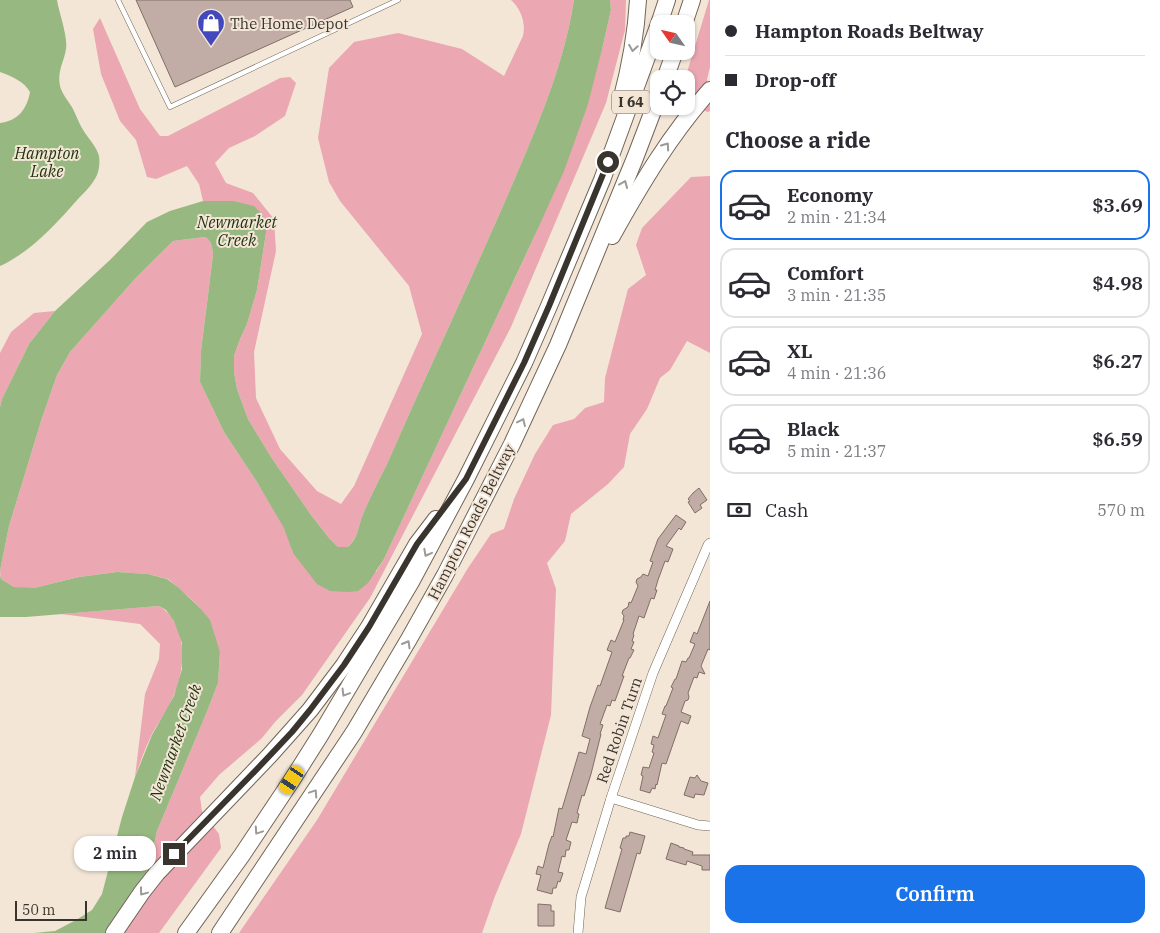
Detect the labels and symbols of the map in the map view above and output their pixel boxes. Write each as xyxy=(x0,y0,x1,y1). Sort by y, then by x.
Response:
shop icon: The Home Depot xyxy=(196,8,226,47)
place label: The Home Depot xyxy=(230,14,348,33)
north arrow xyxy=(650,15,695,60)
one-way arrow xyxy=(628,45,639,53)
road number: I 64 xyxy=(612,90,650,114)
water label: Hampton Lake xyxy=(14,143,79,181)
one-way arrow xyxy=(660,143,669,152)
route start xyxy=(597,151,619,173)
one-way arrow xyxy=(618,180,629,189)
water label: Newmarket Creek xyxy=(196,212,278,250)
one-way arrow xyxy=(516,418,526,427)
street label: Hampton Roads Beltway xyxy=(423,441,519,603)
one-way arrow xyxy=(423,548,433,557)
one-way arrow xyxy=(400,640,410,649)
street label: Red Robin Turn xyxy=(592,674,646,785)
water label: Newmarket Creek xyxy=(144,681,205,804)
one-way arrow xyxy=(342,688,352,697)
car xyxy=(277,763,306,797)
one-way arrow xyxy=(308,789,317,798)
one-way arrow xyxy=(255,825,264,834)
callout: 2 min xyxy=(74,836,156,872)
route end xyxy=(163,843,185,865)
one-way arrow xyxy=(140,886,148,895)
scale bar xyxy=(15,898,88,921)

